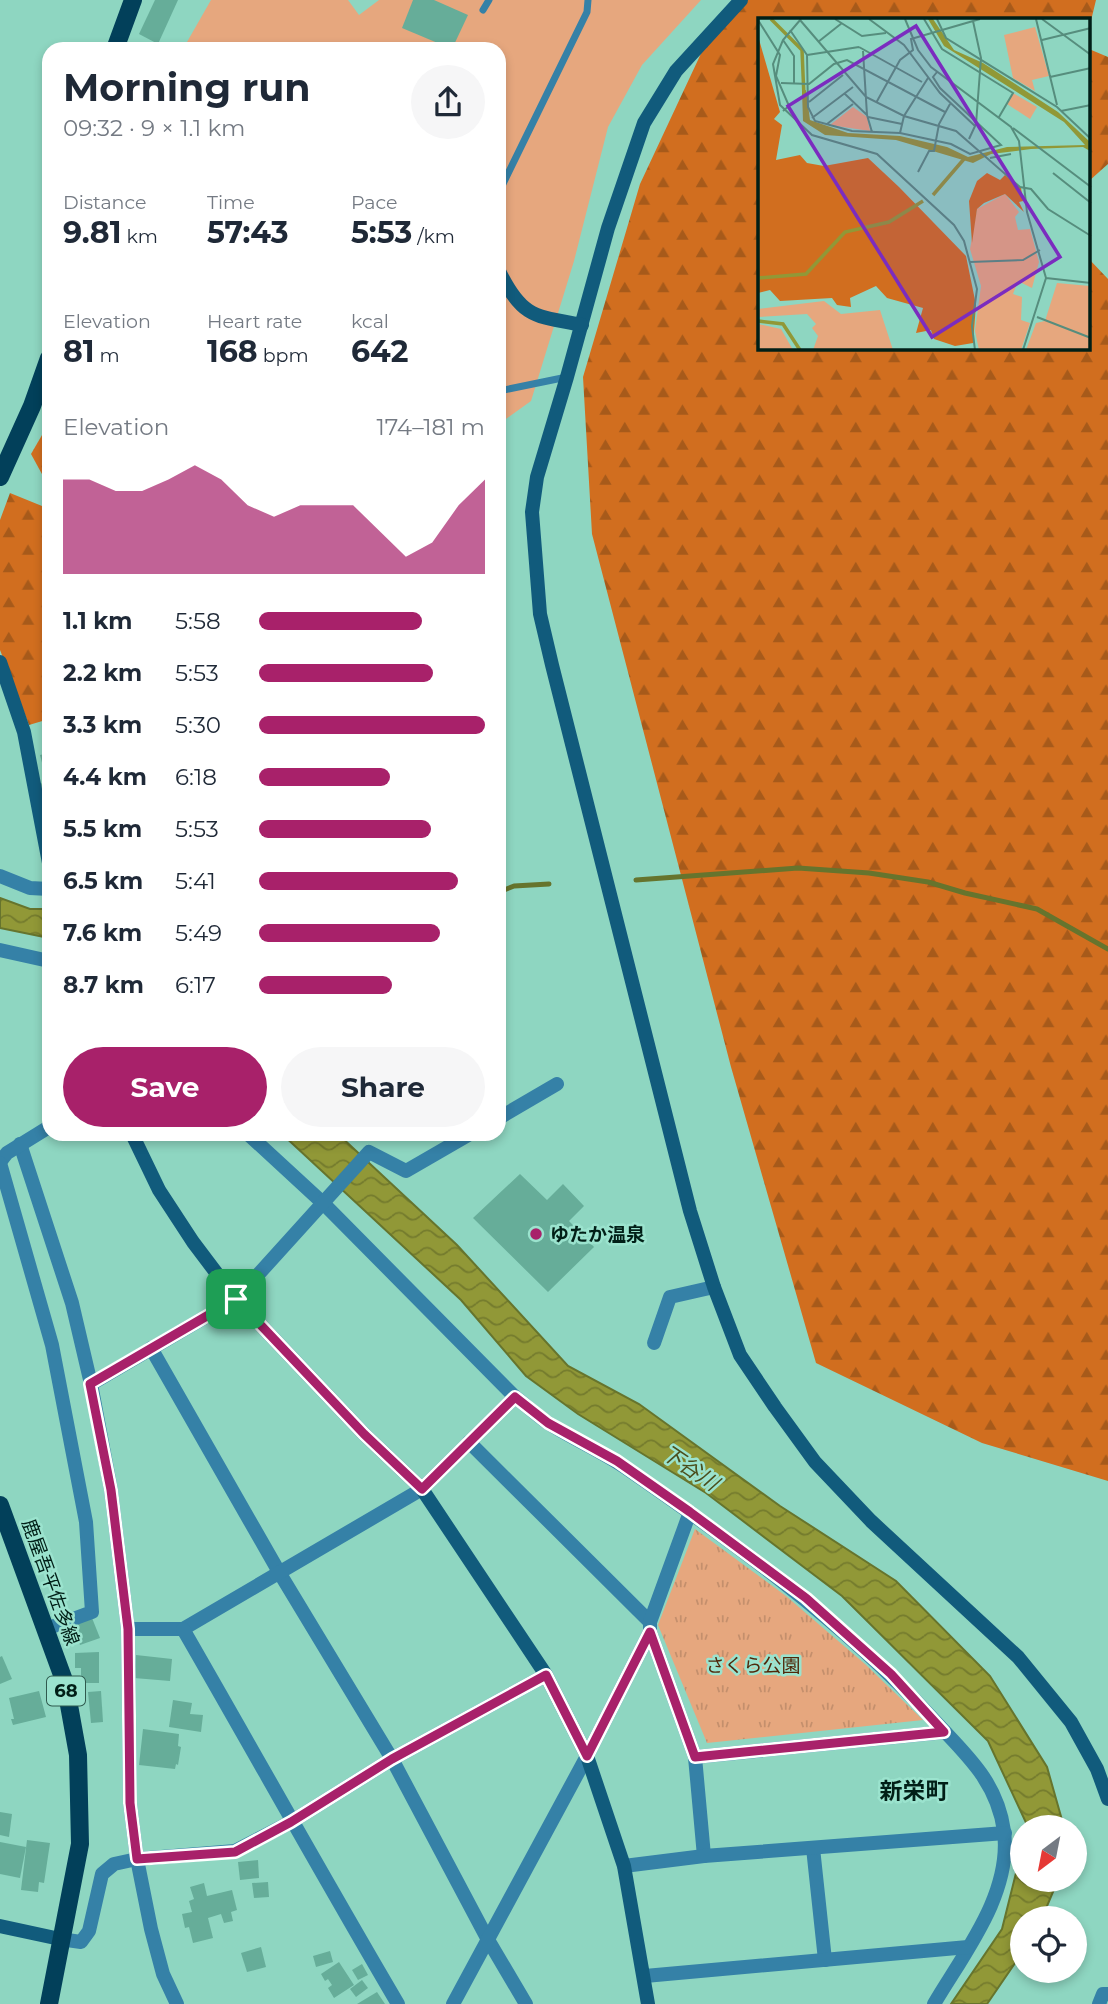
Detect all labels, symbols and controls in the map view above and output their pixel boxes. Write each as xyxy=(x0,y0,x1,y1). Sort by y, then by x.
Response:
inset map xyxy=(758,18,1090,350)
text: Morning run xyxy=(63,64,311,111)
button: share xyxy=(411,65,485,139)
text: 09:32 · 9 × 1.1 km xyxy=(63,114,245,142)
text: Distance xyxy=(63,191,146,214)
text: Time xyxy=(207,191,255,214)
text: Pace xyxy=(351,191,398,214)
text: 9.81 xyxy=(63,214,121,251)
text: 57:43 xyxy=(207,214,289,251)
text: 5:53 xyxy=(351,214,412,251)
text: km xyxy=(121,225,158,248)
text: /km xyxy=(412,225,455,248)
text: Elevation xyxy=(63,310,151,333)
text: Heart rate xyxy=(207,310,302,333)
text: kcal xyxy=(351,310,389,333)
text: 81 xyxy=(63,333,95,370)
text: 168 xyxy=(207,333,258,370)
text: 642 xyxy=(351,333,408,370)
text: m xyxy=(95,344,120,367)
text: bpm xyxy=(258,344,309,367)
text: Elevation xyxy=(63,413,169,441)
text: 174–181 m xyxy=(376,413,485,441)
text: 1.1 km xyxy=(63,607,132,635)
text: 5:58 xyxy=(175,607,221,635)
text: 2.2 km xyxy=(63,659,142,687)
text: 5:53 xyxy=(175,659,219,687)
text: 3.3 km xyxy=(63,711,142,739)
text: 5:30 xyxy=(175,711,221,739)
text: 4.4 km xyxy=(63,763,147,791)
text: 6:18 xyxy=(175,763,217,791)
text: 5.5 km xyxy=(63,815,142,843)
text: 5:53 xyxy=(175,815,219,843)
text: 6.5 km xyxy=(63,867,143,895)
text: 5:41 xyxy=(175,867,216,895)
text: 7.6 km xyxy=(63,919,142,947)
text: 5:49 xyxy=(175,919,222,947)
text: 8.7 km xyxy=(63,971,144,999)
text: 6:17 xyxy=(175,971,216,999)
button: Save xyxy=(63,1047,267,1127)
button: Share xyxy=(281,1047,485,1127)
place label: ゆたか温泉 xyxy=(550,1223,645,1246)
marker: ゆたか温泉 xyxy=(528,1226,544,1242)
pin xyxy=(206,1269,266,1329)
icon: arrive xyxy=(217,1280,255,1318)
water label: 下谷川 xyxy=(657,1440,725,1497)
street label: 鹿屋吾平佐多線 xyxy=(17,1516,84,1649)
park label: さくら公園 xyxy=(705,1654,801,1677)
road number: 68 xyxy=(47,1676,85,1706)
district label: 新栄町 xyxy=(880,1777,949,1805)
north arrow xyxy=(1010,1815,1087,1892)
map controls xyxy=(1010,1815,1087,1983)
button: locate xyxy=(1010,1906,1087,1983)

